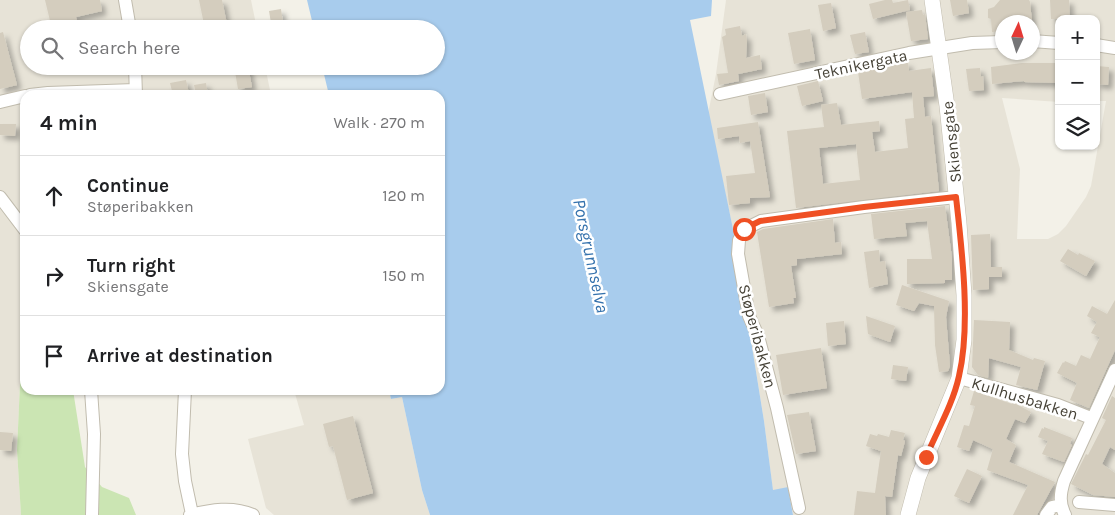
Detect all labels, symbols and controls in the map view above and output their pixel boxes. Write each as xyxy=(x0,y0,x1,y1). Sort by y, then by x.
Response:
north arrow xyxy=(995,15,1040,60)
map controls xyxy=(1055,15,1100,150)
button: + xyxy=(1055,15,1100,60)
search box xyxy=(20,20,445,75)
icon: search xyxy=(38,34,66,62)
text: Search here xyxy=(78,37,180,59)
street label: Teknikergata xyxy=(813,45,909,84)
button: − xyxy=(1055,60,1100,105)
street label: Skiensgate xyxy=(938,100,965,184)
button: layers xyxy=(1055,105,1100,150)
text: 4 min xyxy=(40,111,98,135)
text: Walk · 270 m xyxy=(333,113,425,132)
text: Continue xyxy=(87,175,169,197)
icon: ahead xyxy=(40,182,68,210)
text: 120 m xyxy=(382,186,425,205)
text: Støperibakken xyxy=(87,197,194,216)
water label: Porsgrunnselva xyxy=(568,197,614,315)
route start xyxy=(733,218,756,241)
text: Turn right xyxy=(87,255,176,277)
icon: right xyxy=(40,262,68,290)
text: 150 m xyxy=(382,266,425,285)
text: Skiensgate xyxy=(87,277,169,296)
street label: Støperibakken xyxy=(735,282,781,390)
icon: arrive xyxy=(40,342,68,370)
text: Arrive at destination xyxy=(87,345,273,367)
street label: Kullhusbakken xyxy=(969,373,1080,424)
route end xyxy=(915,446,938,469)

